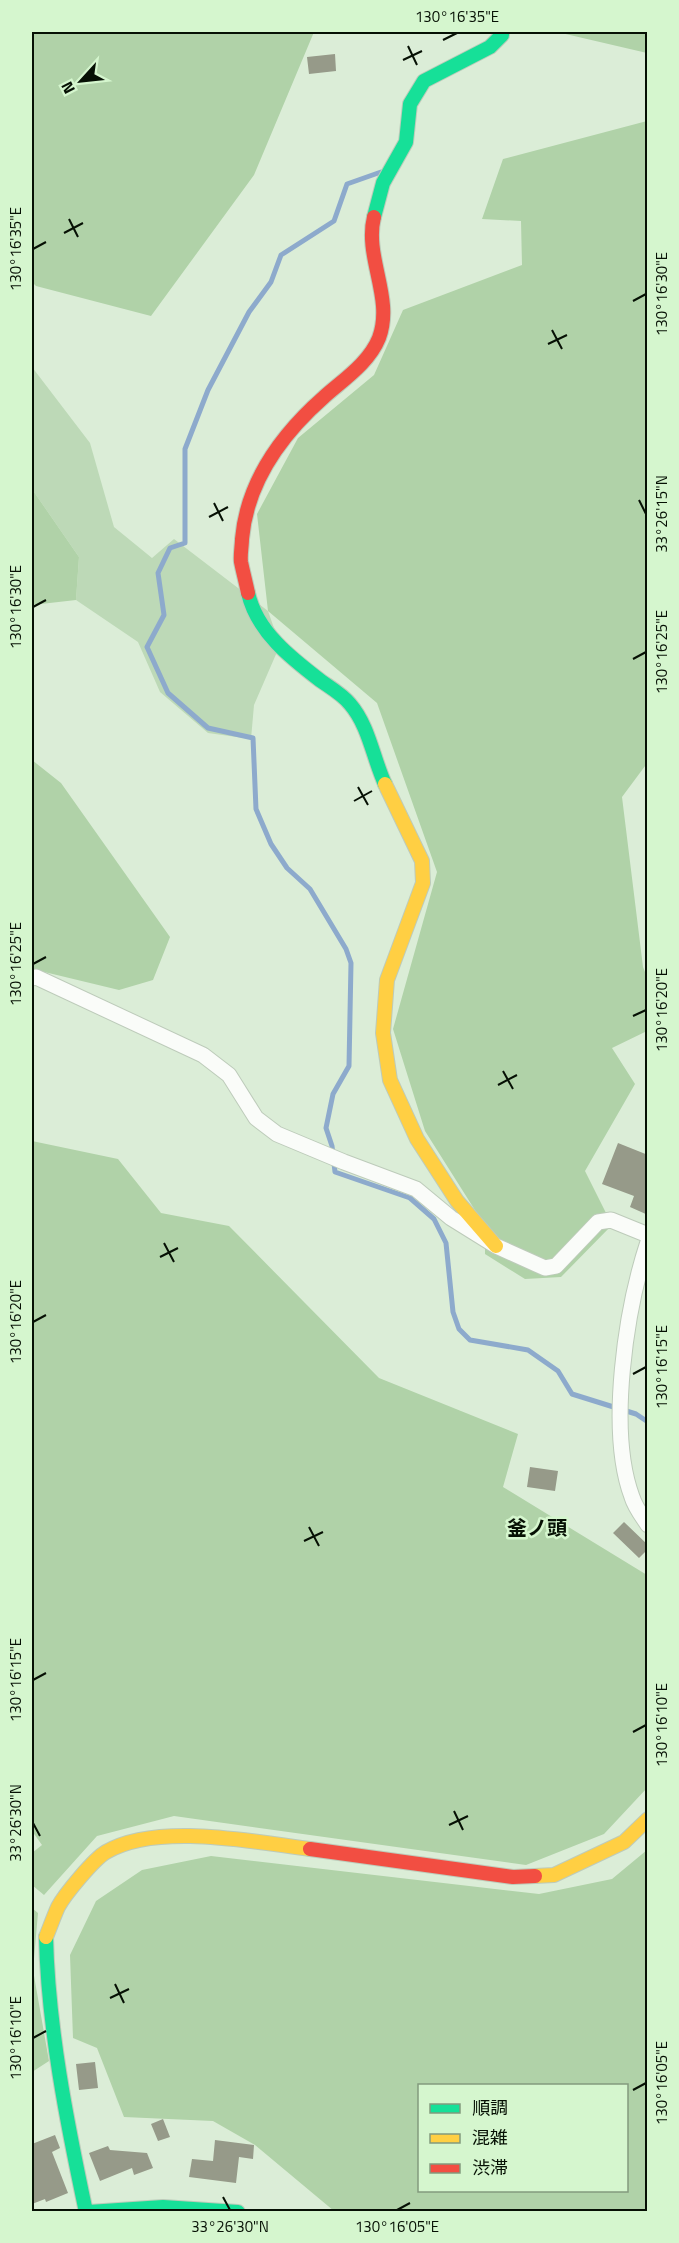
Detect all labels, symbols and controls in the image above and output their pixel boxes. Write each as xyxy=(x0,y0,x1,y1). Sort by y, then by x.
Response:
text: 130°16'35"E xyxy=(415,5,499,28)
north arrow xyxy=(51,51,111,111)
text: N xyxy=(54,77,81,98)
text: 130°16'35"E xyxy=(4,207,27,291)
text: 130°16'30"E xyxy=(650,252,673,336)
text: 33°26'15"N xyxy=(650,475,673,553)
text: 130°16'30"E xyxy=(4,565,27,649)
text: 130°16'25"E xyxy=(650,610,673,694)
text: 130°16'25"E xyxy=(4,922,27,1006)
text: 130°16'20"E xyxy=(650,968,673,1052)
text: 130°16'20"E xyxy=(4,1280,27,1364)
text: 130°16'15"E xyxy=(650,1325,673,1409)
district label: 釜ノ頭 xyxy=(507,1512,567,1543)
text: 130°16'15"E xyxy=(4,1638,27,1722)
text: 130°16'10"E xyxy=(650,1683,673,1767)
text: 33°26'30"N xyxy=(4,1784,27,1862)
text: 130°16'10"E xyxy=(4,1996,27,2080)
text: 130°16'05"E xyxy=(650,2041,673,2125)
legend xyxy=(418,2084,628,2192)
text: 順調 xyxy=(472,2094,508,2121)
text: 混雑 xyxy=(472,2124,508,2151)
text: 渋滞 xyxy=(472,2154,508,2181)
text: 33°26'30"N xyxy=(191,2215,269,2238)
text: 130°16'05"E xyxy=(355,2215,439,2238)

